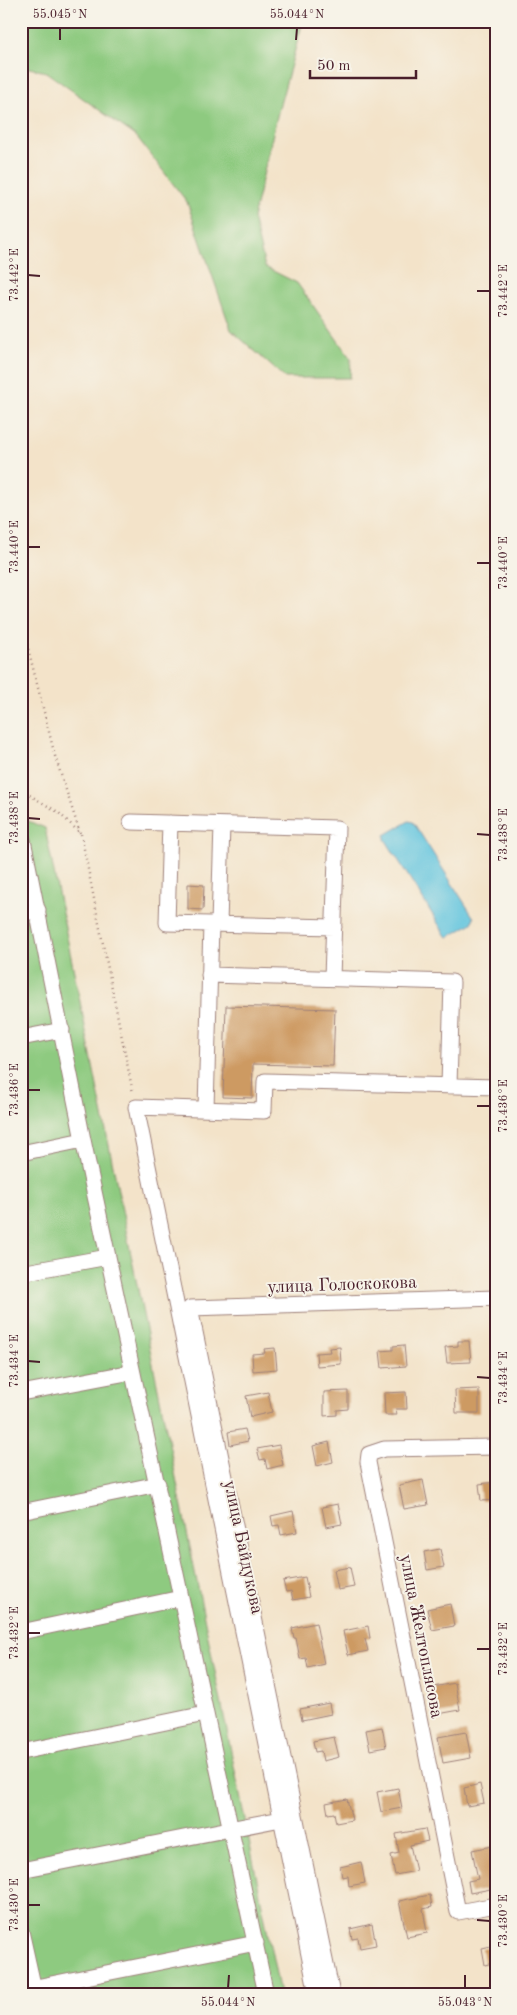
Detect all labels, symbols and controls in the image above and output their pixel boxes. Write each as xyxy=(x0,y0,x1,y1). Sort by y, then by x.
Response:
text: 55.045°N xyxy=(33,8,87,21)
text: 55.044°N xyxy=(270,8,324,21)
scale bar xyxy=(310,48,416,80)
text: 50 m xyxy=(317,59,351,74)
text: 73.442°E xyxy=(9,248,21,302)
text: 73.442°E xyxy=(498,264,510,318)
text: 73.440°E xyxy=(9,520,21,574)
text: 73.440°E xyxy=(498,536,510,590)
text: 73.438°E xyxy=(9,791,21,845)
text: 73.438°E xyxy=(498,808,510,862)
text: 73.436°E xyxy=(9,1063,21,1117)
text: 73.436°E xyxy=(498,1079,510,1133)
street label: улица Голоскокова xyxy=(267,1273,417,1297)
text: 73.434°E xyxy=(9,1334,21,1388)
text: 73.434°E xyxy=(498,1351,510,1405)
street label: улица Байдукова xyxy=(220,1479,266,1616)
street label: улица Желтоплясова xyxy=(396,1553,446,1720)
text: 73.432°E xyxy=(9,1606,21,1660)
text: 73.432°E xyxy=(498,1622,510,1676)
text: 73.430°E xyxy=(9,1878,21,1932)
text: 73.430°E xyxy=(498,1894,510,1948)
text: 55.044°N xyxy=(201,1996,255,2009)
text: 55.043°N xyxy=(438,1996,492,2009)

